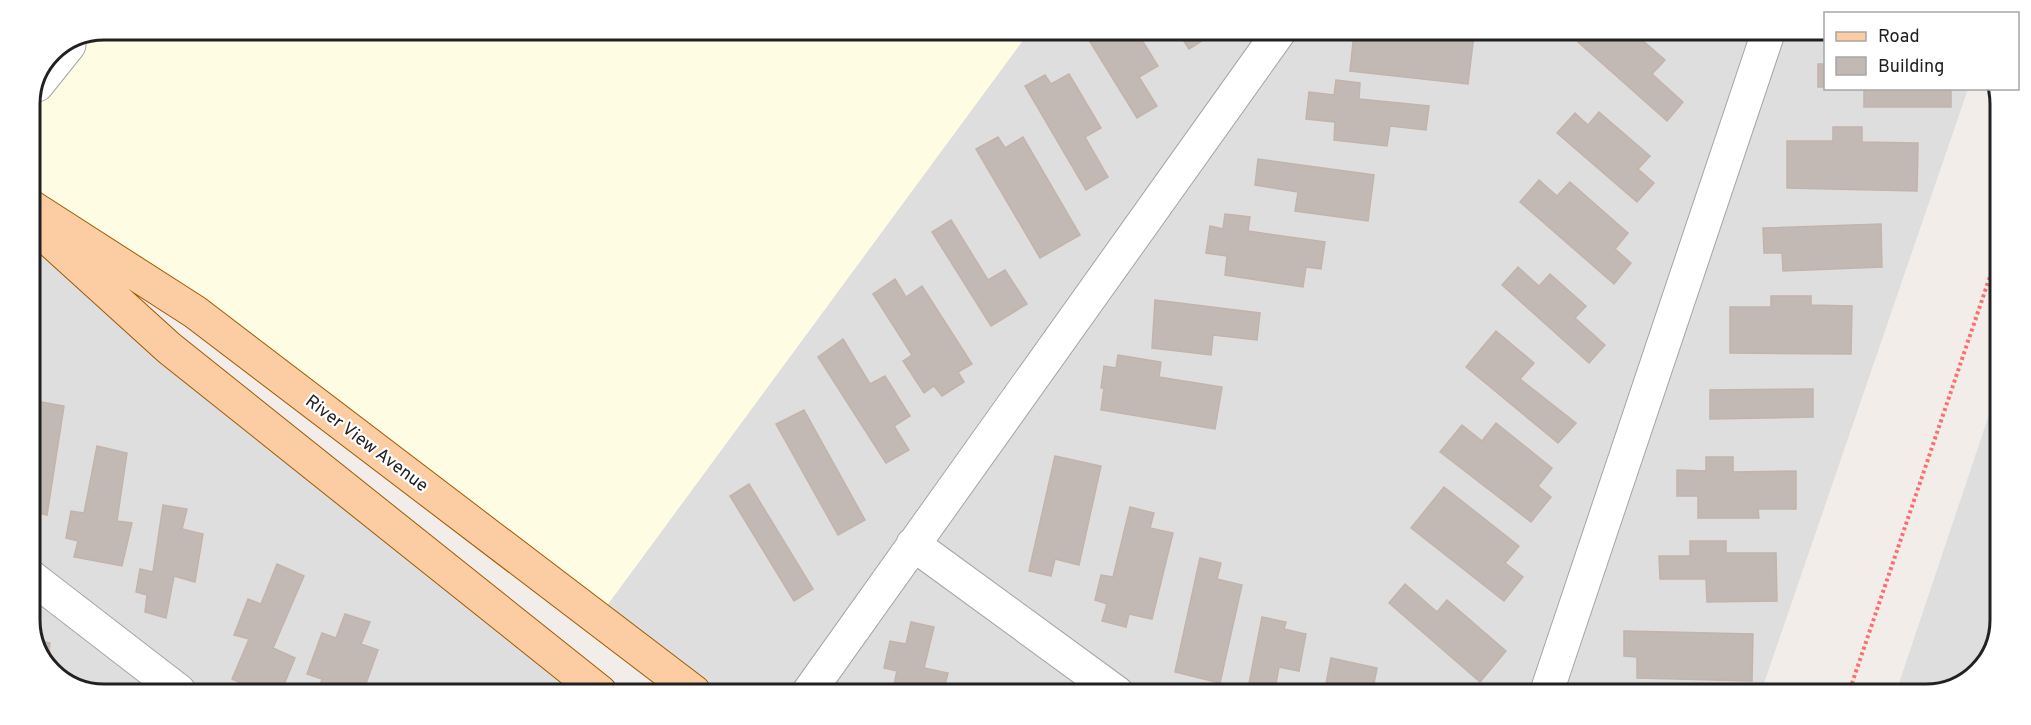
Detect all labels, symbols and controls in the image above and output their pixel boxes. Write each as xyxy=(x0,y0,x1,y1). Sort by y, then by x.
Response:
legend xyxy=(1824,12,2019,90)
text: Road xyxy=(1878,26,1920,49)
text: Building xyxy=(1878,56,1944,79)
street label: River View Avenue xyxy=(300,390,432,498)

